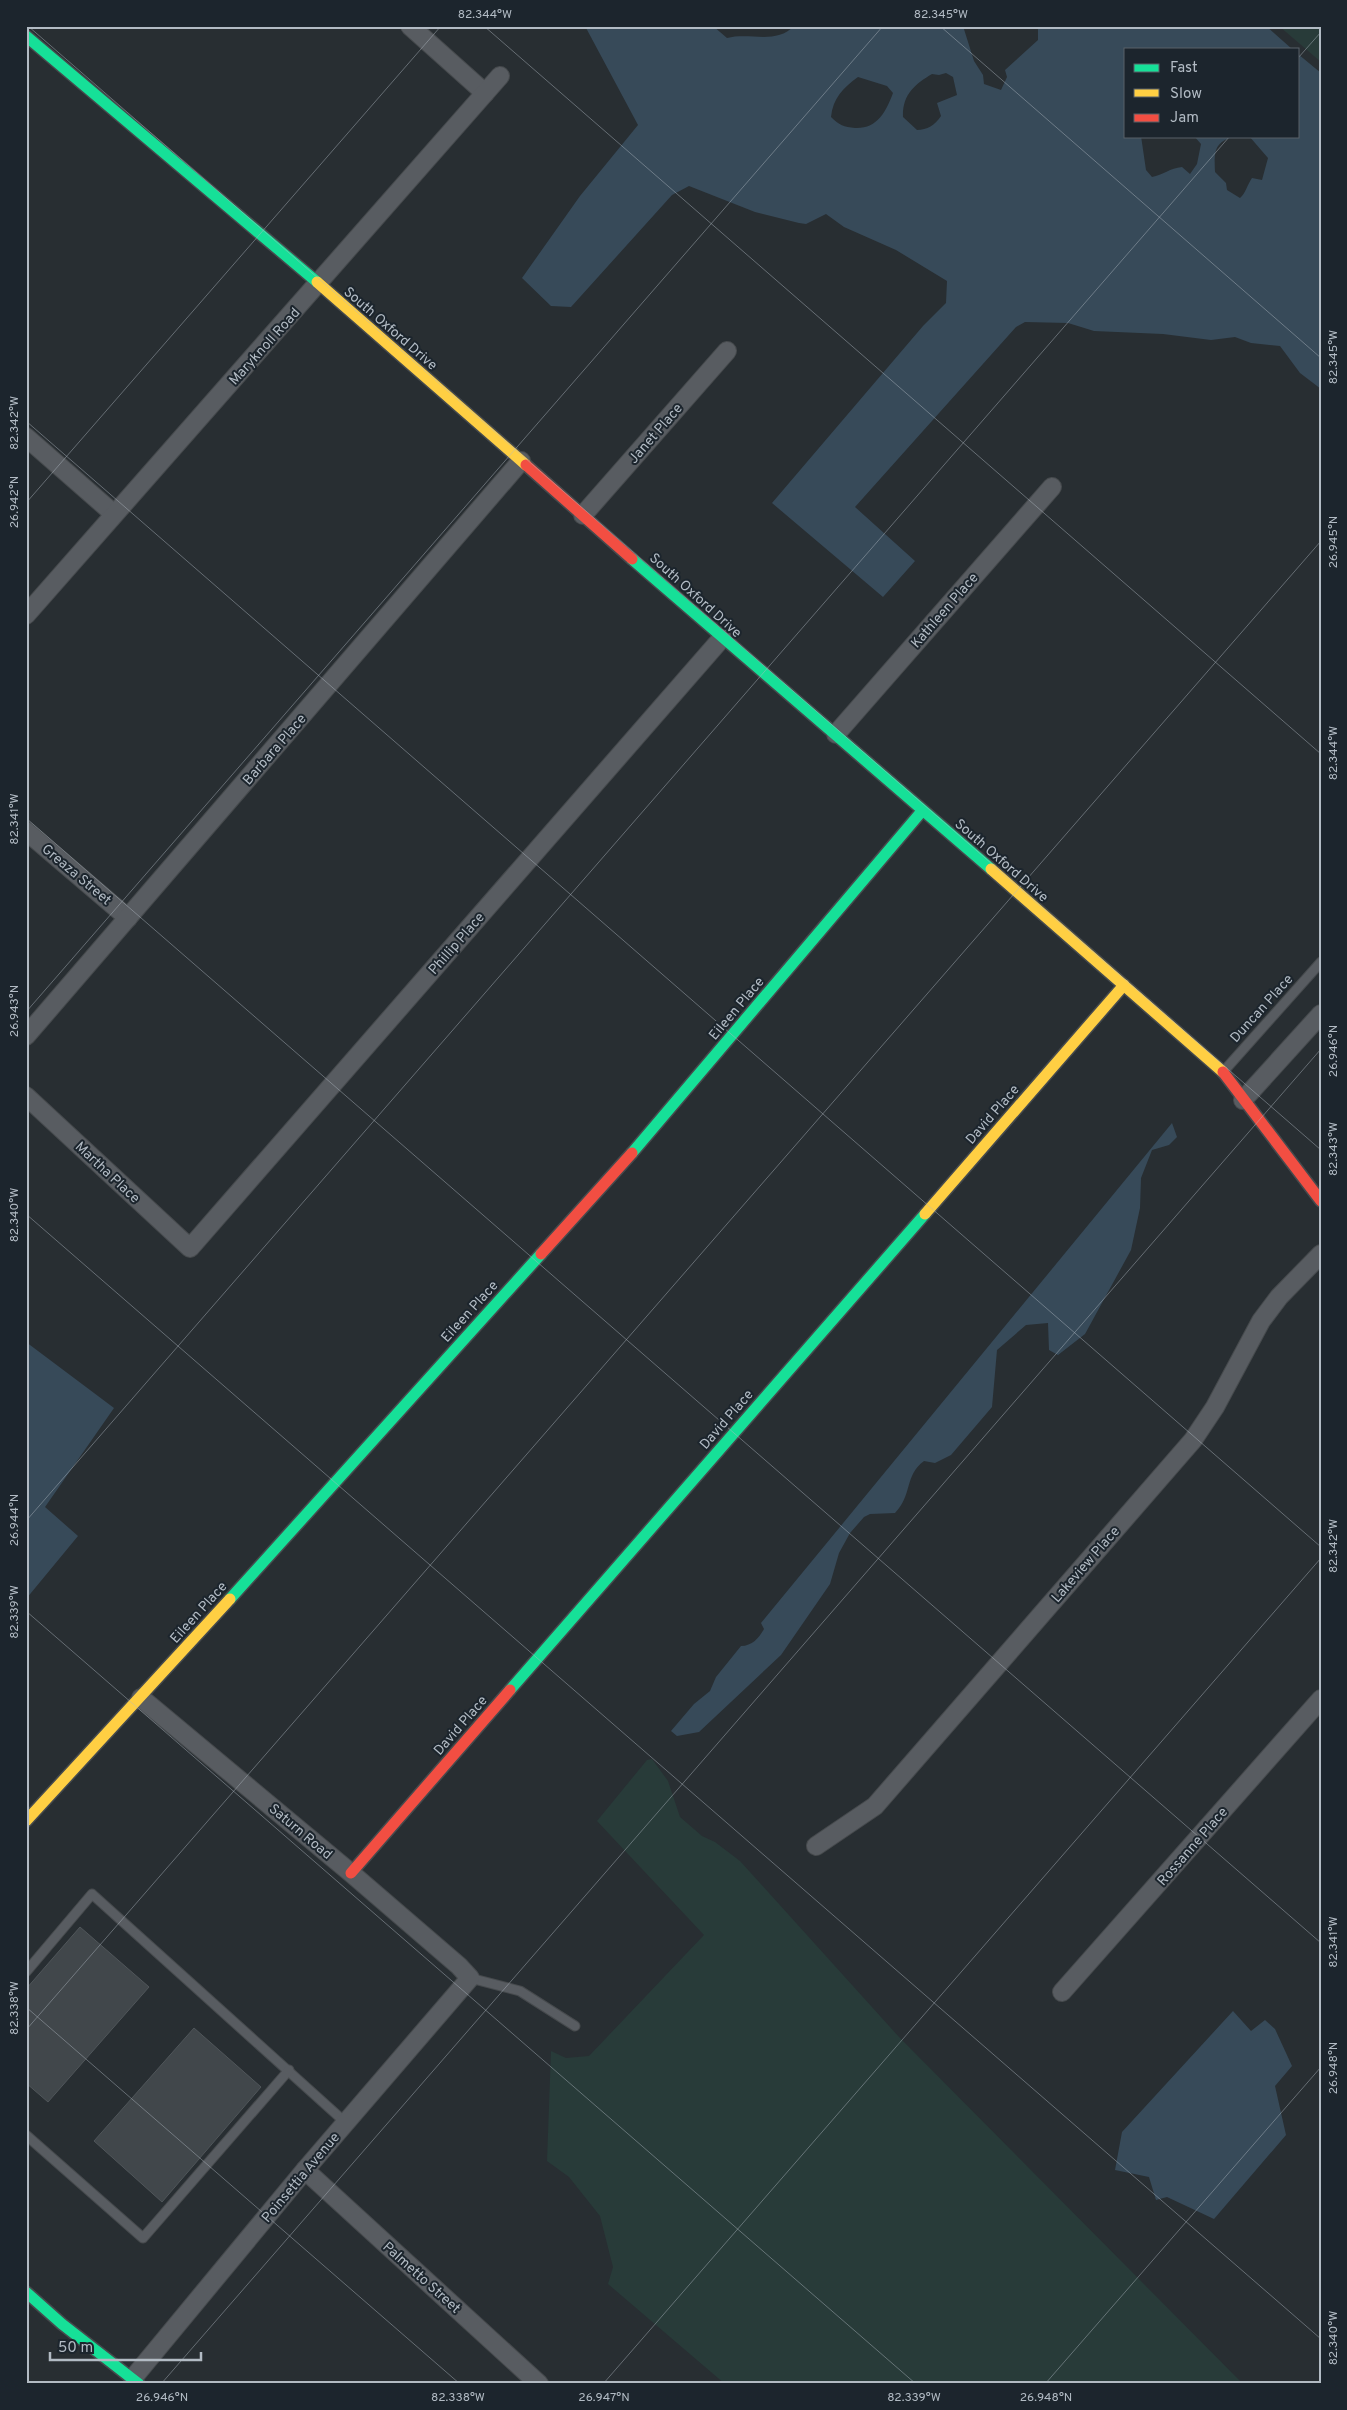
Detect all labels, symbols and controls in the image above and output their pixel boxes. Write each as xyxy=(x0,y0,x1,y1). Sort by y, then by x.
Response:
text: 82.344°W xyxy=(458,7,512,23)
text: 82.345°W xyxy=(914,7,968,23)
legend xyxy=(1124,48,1300,138)
text: Fast xyxy=(1170,59,1198,78)
text: Slow xyxy=(1170,85,1202,104)
text: Jam xyxy=(1170,109,1199,128)
street label: South Oxford Drive xyxy=(340,284,440,374)
street label: Maryknoll Road xyxy=(226,305,304,389)
text: 82.345°W xyxy=(1326,330,1342,384)
text: 82.342°W xyxy=(7,396,23,450)
street label: Janet Place xyxy=(625,400,687,467)
text: 26.942°N xyxy=(7,476,23,528)
text: 26.945°N xyxy=(1326,516,1342,568)
street label: South Oxford Drive xyxy=(645,550,745,642)
street label: Kathleen Place xyxy=(908,570,982,652)
street label: Barbara Place xyxy=(240,711,311,789)
text: 82.344°W xyxy=(1326,726,1342,780)
text: 82.341°W xyxy=(7,793,23,845)
street label: South Oxford Drive xyxy=(951,816,1051,906)
street label: Greaza Street xyxy=(38,841,114,909)
street label: Phillip Place xyxy=(425,909,489,979)
street label: Duncan Place xyxy=(1227,971,1297,1047)
street label: Eileen Place xyxy=(706,974,768,1044)
text: 26.943°N xyxy=(7,985,23,1037)
text: 26.946°N xyxy=(1326,1025,1342,1077)
street label: David Place xyxy=(963,1082,1024,1148)
text: 82.343°W xyxy=(1326,1122,1342,1176)
street label: Martha Place xyxy=(71,1139,143,1207)
text: 82.340°W xyxy=(7,1188,23,1242)
street label: Eileen Place xyxy=(438,1278,502,1346)
street label: David Place xyxy=(697,1387,758,1453)
text: 26.944°N xyxy=(7,1494,23,1546)
text: 82.342°W xyxy=(1326,1519,1342,1573)
street label: Lakeview Place xyxy=(1048,1523,1124,1607)
street label: Eileen Place xyxy=(167,1579,231,1647)
text: 82.339°W xyxy=(7,1585,23,1639)
street label: David Place xyxy=(431,1693,492,1759)
street label: Saturn Road xyxy=(265,1801,335,1864)
street label: Rossanne Place xyxy=(1154,1804,1232,1890)
text: 82.341°W xyxy=(1326,1916,1342,1968)
text: 82.338°W xyxy=(7,1981,23,2035)
text: 26.948°N xyxy=(1326,2042,1342,2094)
street label: Poinsettia Avenue xyxy=(258,2129,344,2227)
street label: Palmetto Street xyxy=(379,2239,463,2318)
text: 82.340°W xyxy=(1326,2311,1342,2365)
scale bar xyxy=(50,2330,201,2362)
text: 50 m xyxy=(58,2339,93,2358)
text: 26.946°N xyxy=(136,2390,188,2406)
text: 82.338°W xyxy=(431,2390,485,2406)
text: 26.947°N xyxy=(578,2390,630,2406)
text: 82.339°W xyxy=(887,2390,941,2406)
text: 26.948°N xyxy=(1020,2390,1072,2406)

